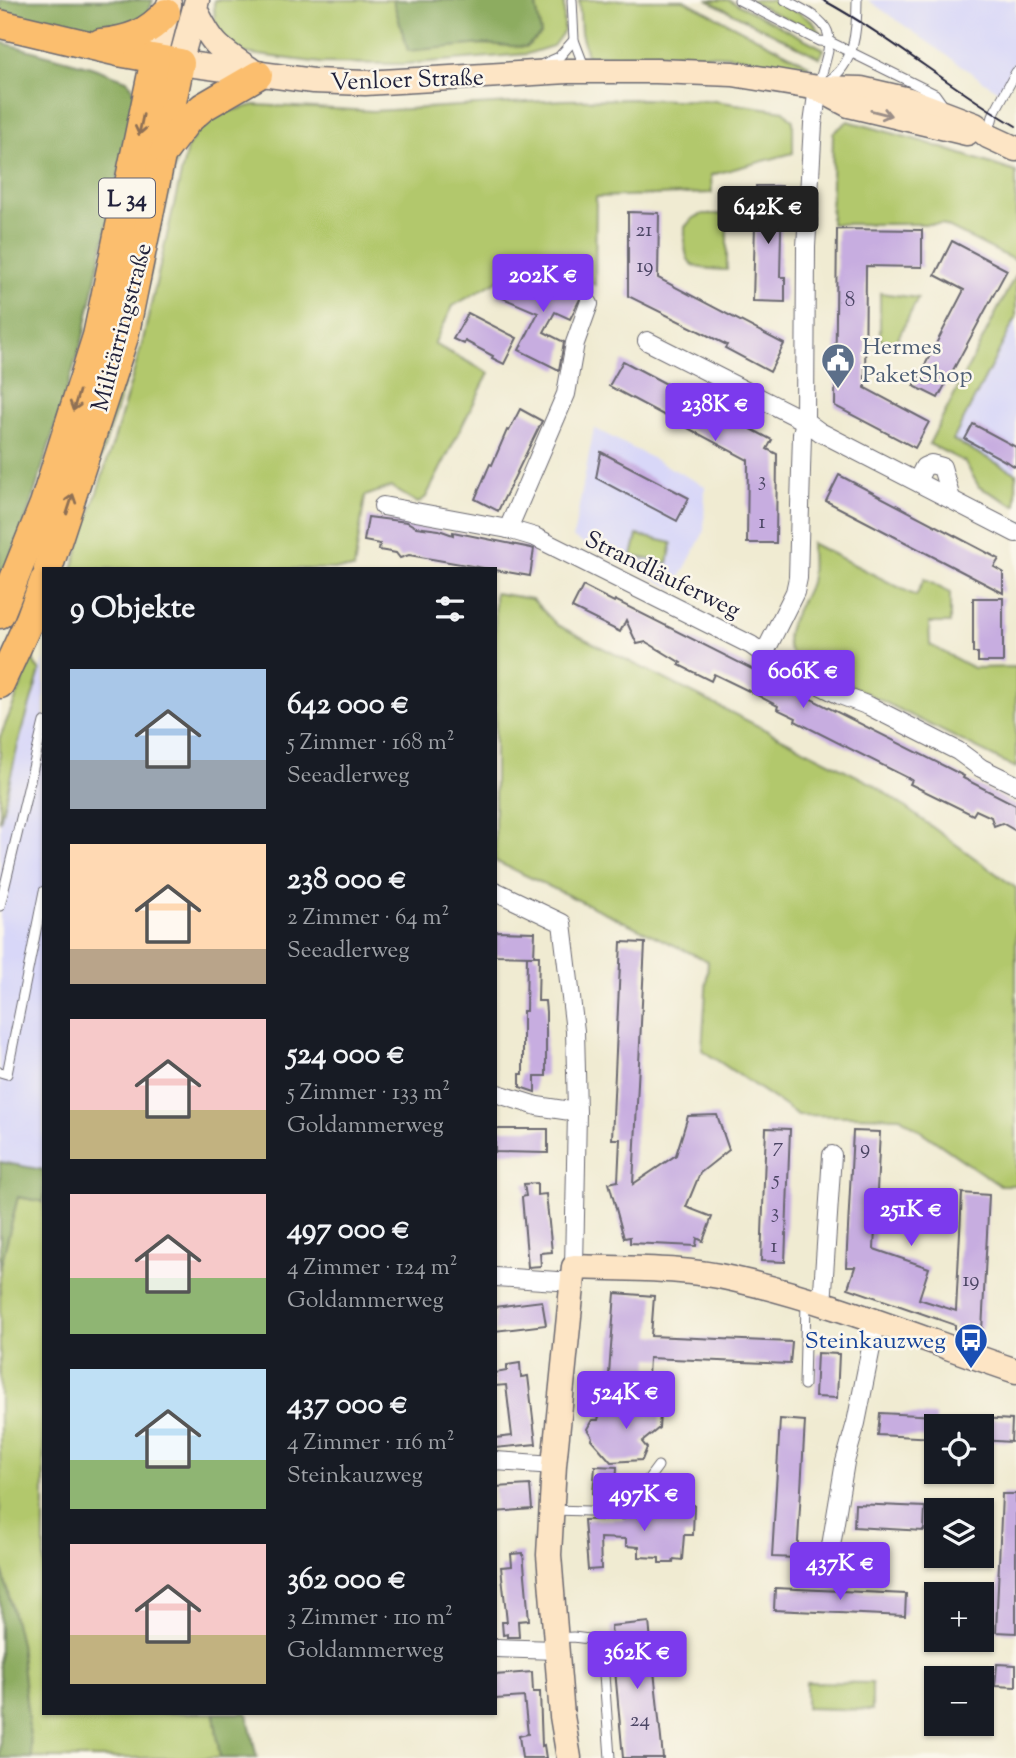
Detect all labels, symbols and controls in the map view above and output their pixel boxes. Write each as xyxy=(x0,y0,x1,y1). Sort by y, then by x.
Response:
street label: Venloer Straße xyxy=(330,61,484,101)
one-way arrow xyxy=(869,107,892,120)
one-way arrow xyxy=(133,113,147,136)
road number: L 34 xyxy=(99,178,155,218)
pin: 642K € xyxy=(711,187,825,246)
text: 642K € xyxy=(733,192,803,225)
house number: 21 xyxy=(636,216,652,246)
street label: Militärringstraße xyxy=(84,239,162,416)
house number: 19 xyxy=(636,252,654,282)
pin: 202K € xyxy=(486,254,600,314)
text: 202K € xyxy=(508,260,578,293)
house number: 8 xyxy=(845,286,855,316)
place label: Hermes PaketShop xyxy=(862,331,973,393)
public building icon: Hermes PaketShop xyxy=(819,341,857,390)
pin: 238K € xyxy=(658,384,772,443)
text: 238K € xyxy=(681,389,749,422)
one-way arrow xyxy=(69,390,82,412)
house number: 3 xyxy=(758,466,766,496)
one-way arrow xyxy=(65,494,77,516)
house number: 1 xyxy=(758,508,766,538)
street label: Strandläuferweg xyxy=(579,523,746,628)
text: 9 Objekte xyxy=(70,588,195,631)
icon: filters xyxy=(431,590,469,628)
pin: 606K € xyxy=(746,650,860,710)
text: 606K € xyxy=(768,656,838,689)
text: 642 000 € xyxy=(287,684,409,727)
icon: home xyxy=(126,697,210,781)
text: 5 Zimmer · 168 m² xyxy=(287,727,454,760)
text: Seeadlerweg xyxy=(287,760,409,793)
text: 238 000 € xyxy=(287,859,407,902)
icon: home xyxy=(126,872,210,956)
text: 2 Zimmer · 64 m² xyxy=(287,902,449,935)
text: Seeadlerweg xyxy=(287,935,409,968)
text: 524 000 € xyxy=(287,1034,405,1077)
icon: home xyxy=(126,1047,210,1131)
text: 5 Zimmer · 133 m² xyxy=(287,1077,450,1110)
text: Goldammerweg xyxy=(287,1110,444,1143)
house number: 7 xyxy=(773,1132,784,1162)
house number: 9 xyxy=(860,1134,870,1164)
house number: 5 xyxy=(771,1165,780,1195)
pin: 251K € xyxy=(854,1188,968,1248)
text: 251K € xyxy=(880,1194,942,1227)
house number: 3 xyxy=(771,1198,779,1228)
text: 497 000 € xyxy=(287,1209,410,1252)
icon: home xyxy=(126,1222,210,1306)
house number: 1 xyxy=(770,1232,778,1262)
text: 4 Zimmer · 124 m² xyxy=(287,1252,458,1285)
house number: 19 xyxy=(962,1266,980,1296)
text: Goldammerweg xyxy=(287,1285,444,1318)
bus stop icon: Steinkauzweg xyxy=(952,1321,990,1370)
place label: Steinkauzweg xyxy=(804,1325,946,1359)
pin: 524K € xyxy=(569,1372,683,1431)
text: 524K € xyxy=(593,1377,659,1410)
text: 437 000 € xyxy=(287,1384,408,1427)
icon: home xyxy=(126,1397,210,1481)
map controls xyxy=(924,1414,994,1736)
button: locate xyxy=(924,1414,994,1484)
text: 4 Zimmer · 116 m² xyxy=(287,1427,454,1460)
text: Steinkauzweg xyxy=(287,1460,423,1493)
pin: 497K € xyxy=(587,1474,701,1533)
text: 497K € xyxy=(609,1479,679,1512)
button: layers xyxy=(924,1498,994,1568)
pin: 437K € xyxy=(783,1542,897,1602)
text: 437K € xyxy=(806,1548,874,1581)
text: 362 000 € xyxy=(287,1559,406,1602)
icon: home xyxy=(126,1572,210,1656)
button: + xyxy=(924,1582,994,1652)
text: 3 Zimmer · 110 m² xyxy=(287,1602,453,1635)
pin: 362K € xyxy=(580,1632,694,1691)
text: Goldammerweg xyxy=(287,1635,444,1668)
text: 362K € xyxy=(604,1637,670,1670)
button: − xyxy=(924,1666,994,1736)
house number: 24 xyxy=(630,1706,650,1736)

